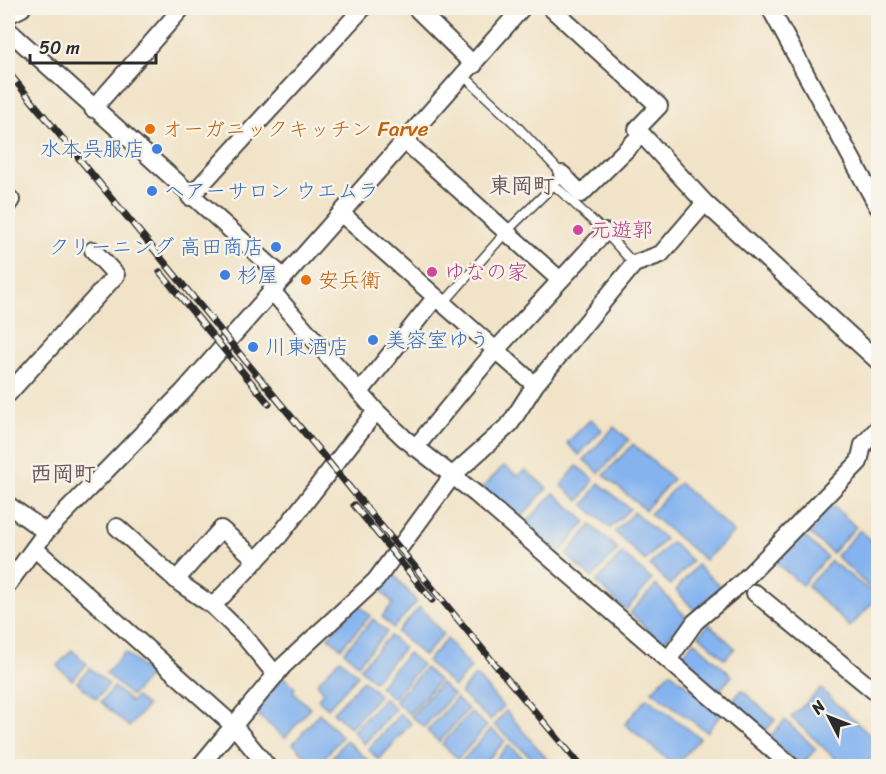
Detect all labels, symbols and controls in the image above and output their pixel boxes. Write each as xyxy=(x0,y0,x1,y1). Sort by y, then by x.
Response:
scale bar xyxy=(30,27,156,65)
text: 50 m xyxy=(39,32,80,64)
place label: オーガニックキッチン Farve xyxy=(162,110,429,148)
marker: オーガニックキッチン Farve xyxy=(143,122,157,136)
place label: 水本呉服店 xyxy=(40,130,145,168)
marker: 水本呉服店 xyxy=(150,142,164,156)
district label: 東岡町 xyxy=(489,166,555,205)
place label: ヘアーサロン ウエムラ xyxy=(164,172,379,210)
marker: ヘアーサロン ウエムラ xyxy=(145,184,159,198)
place label: 元遊郭 xyxy=(590,211,653,249)
marker: 元遊郭 xyxy=(571,223,585,237)
place label: クリーニング 高田商店 xyxy=(49,228,264,266)
marker: クリーニング 高田商店 xyxy=(269,240,283,254)
place label: ゆなの家 xyxy=(444,253,528,291)
place label: 杉屋 xyxy=(237,256,279,294)
place label: 安兵衛 xyxy=(318,261,381,299)
marker: ゆなの家 xyxy=(425,265,439,279)
marker: 杉屋 xyxy=(218,268,232,282)
marker: 安兵衛 xyxy=(299,273,313,287)
place label: 美容室ゆう xyxy=(385,321,490,359)
place label: 川東酒店 xyxy=(265,328,349,366)
marker: 美容室ゆう xyxy=(366,333,380,347)
marker: 川東酒店 xyxy=(246,340,260,354)
district label: 西岡町 xyxy=(30,454,96,493)
north arrow xyxy=(799,687,859,747)
text: N xyxy=(803,693,833,722)

